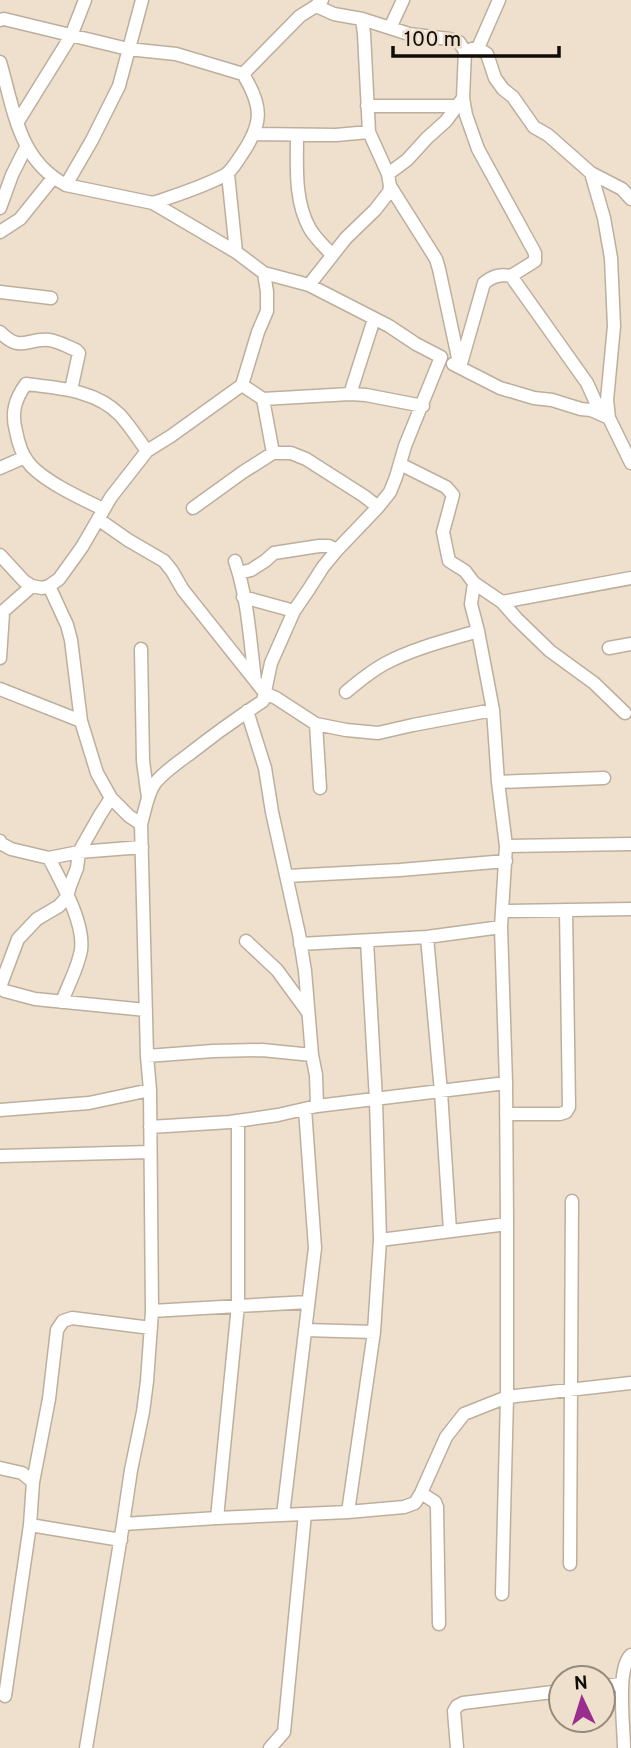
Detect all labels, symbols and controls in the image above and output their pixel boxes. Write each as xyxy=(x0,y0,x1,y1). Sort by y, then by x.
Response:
scale bar xyxy=(393,14,559,58)
text: 100 m xyxy=(404,27,461,54)
north arrow xyxy=(547,1664,617,1734)
text: N xyxy=(573,1672,589,1696)

